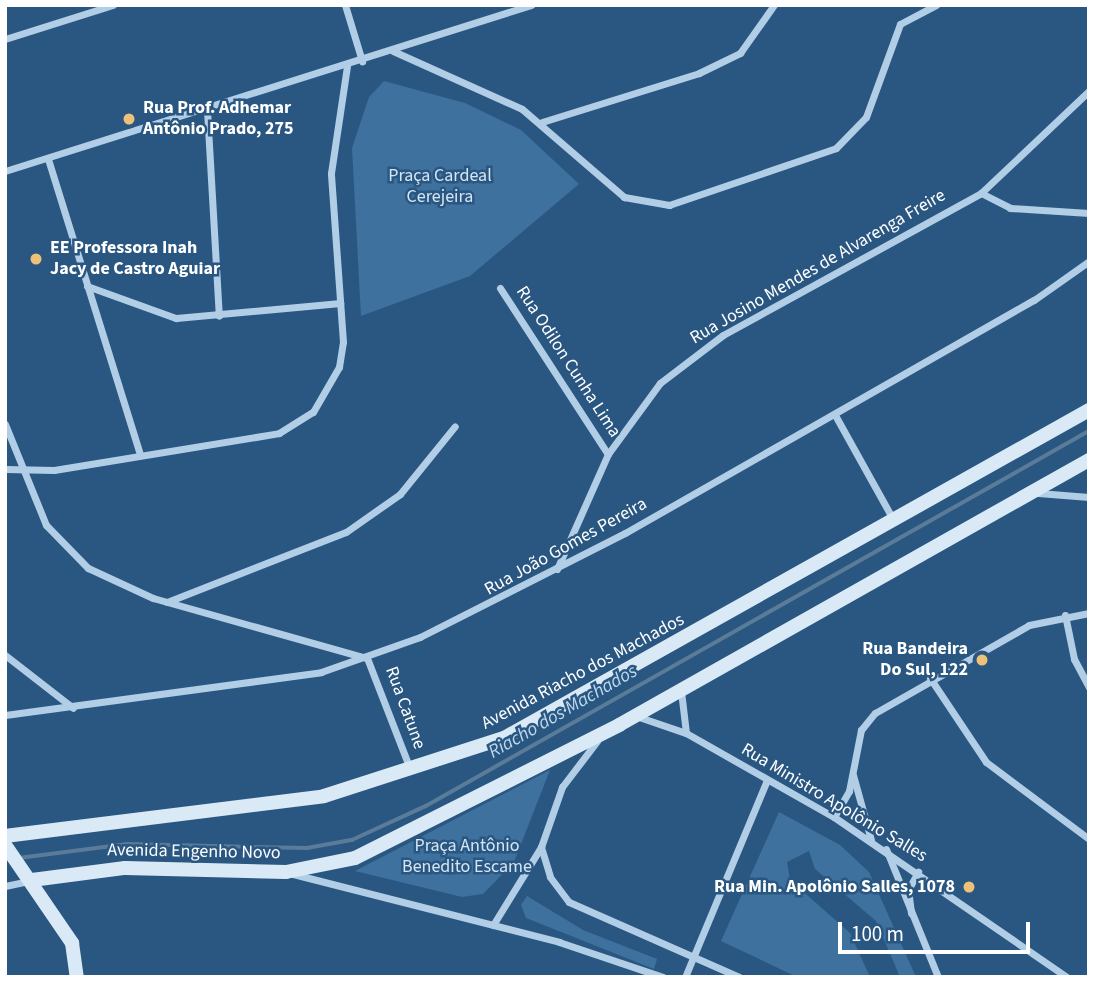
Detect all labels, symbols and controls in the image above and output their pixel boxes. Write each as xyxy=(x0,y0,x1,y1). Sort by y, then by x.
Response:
place label: Rua Prof. Adhemar Antônio Prado, 275 xyxy=(143,98,294,140)
marker: Rua Prof. Adhemar Antônio Prado, 275 xyxy=(121,111,137,127)
park label: Praça Cardeal Cerejeira xyxy=(388,166,492,208)
street label: Rua Josino Mendes de Alvarenga Freire xyxy=(686,185,950,349)
place label: EE Professora Inah Jacy de Castro Aguiar xyxy=(50,238,220,280)
marker: EE Professora Inah Jacy de Castro Aguiar xyxy=(28,251,44,267)
street label: Rua Odilon Cunha Lima xyxy=(511,282,625,442)
street label: Rua João Gomes Pereira xyxy=(481,493,651,601)
street label: Avenida Riacho dos Machados xyxy=(478,609,688,735)
place label: Rua Bandeira Do Sul, 122 xyxy=(862,639,968,682)
marker: Rua Bandeira Do Sul, 122 xyxy=(974,652,990,668)
water label: Riacho dos Machados xyxy=(485,660,641,764)
street label: Rua Catune xyxy=(380,664,430,752)
street label: Rua Ministro Apolônio Salles xyxy=(737,739,931,867)
park label: Praça Antônio Benedito Escame xyxy=(402,836,532,878)
street label: Avenida Engenho Novo xyxy=(107,840,281,864)
place label: Rua Min. Apolônio Salles, 1078 xyxy=(714,876,955,898)
marker: Rua Min. Apolônio Salles, 1078 xyxy=(961,879,977,895)
scale bar xyxy=(842,908,1034,952)
text: 100 m xyxy=(851,919,904,949)

